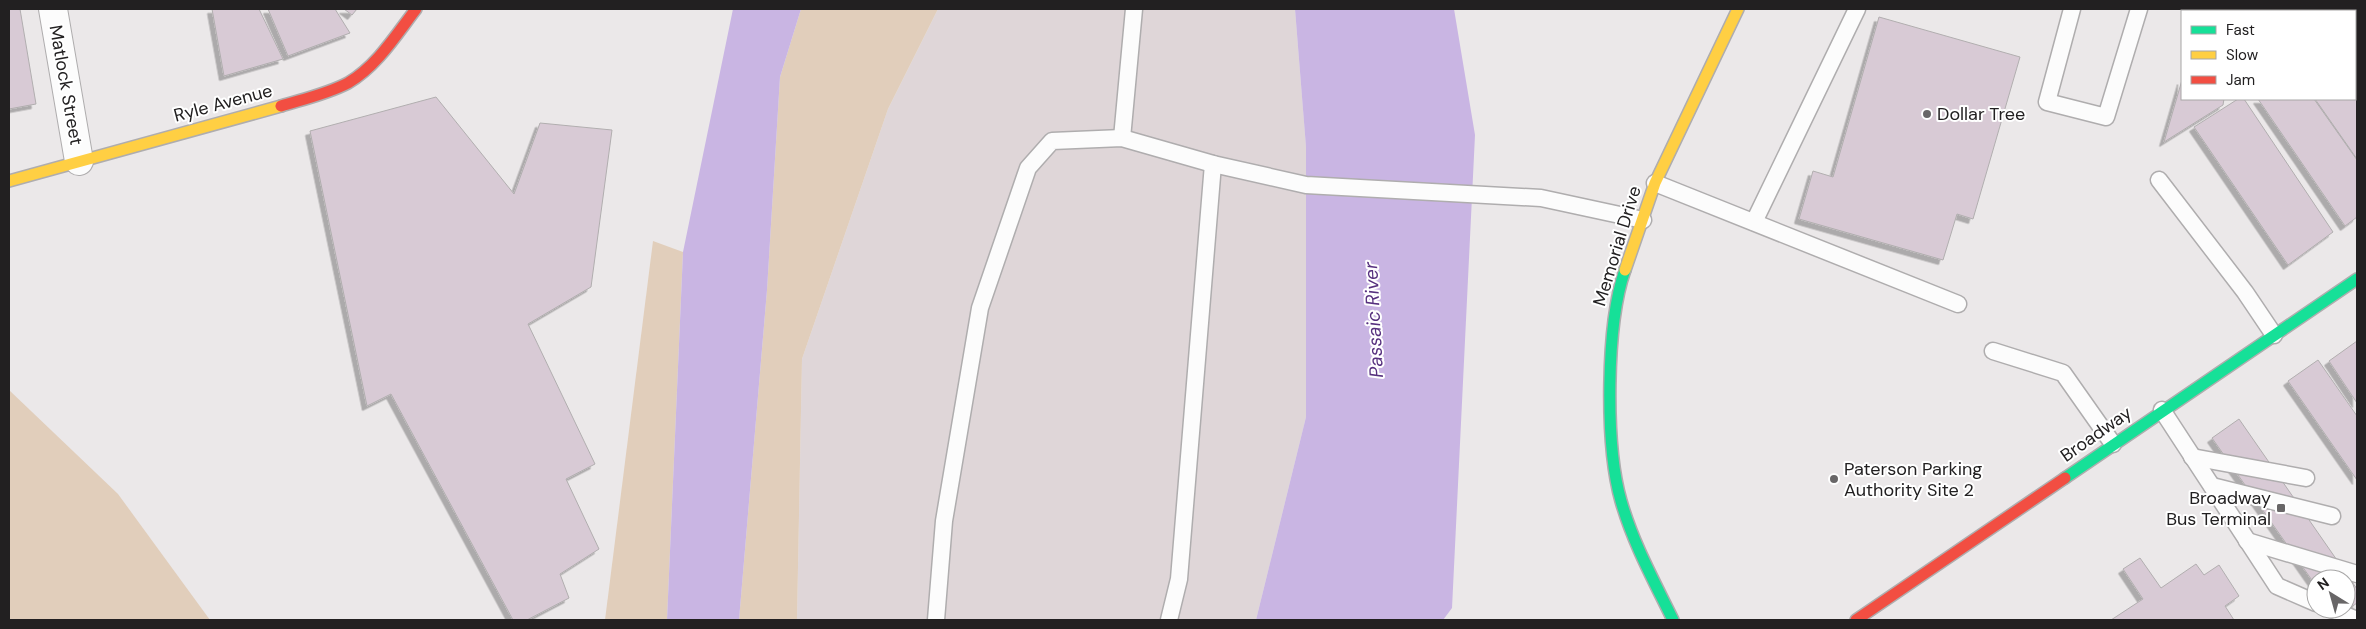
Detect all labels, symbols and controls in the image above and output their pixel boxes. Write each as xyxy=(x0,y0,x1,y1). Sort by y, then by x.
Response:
legend xyxy=(2181,10,2356,100)
text: Fast xyxy=(2226,20,2255,40)
street label: Matlock Street xyxy=(44,23,88,147)
text: Slow xyxy=(2226,45,2259,65)
text: Jam xyxy=(2226,70,2255,90)
street label: Ryle Avenue xyxy=(171,78,275,128)
place label: Dollar Tree xyxy=(1937,102,2025,126)
marker: Dollar Tree xyxy=(1921,108,1933,120)
street label: Memorial Drive xyxy=(1587,183,1647,309)
water label: Passaic River xyxy=(1358,261,1389,378)
street label: Broadway xyxy=(2056,401,2136,467)
place label: Paterson Parking Authority Site 2 xyxy=(1844,457,1982,502)
marker: Paterson Parking Authority Site 2 xyxy=(1828,473,1840,485)
place label: Broadway Bus Terminal xyxy=(2166,486,2271,531)
marker: Broadway Bus Terminal xyxy=(2275,502,2287,514)
north arrow xyxy=(2306,569,2356,619)
text: N xyxy=(2314,573,2333,594)

